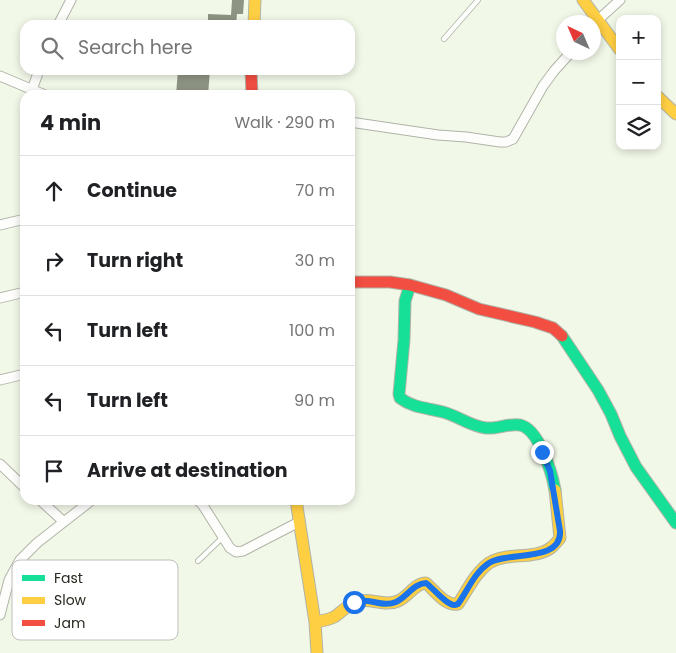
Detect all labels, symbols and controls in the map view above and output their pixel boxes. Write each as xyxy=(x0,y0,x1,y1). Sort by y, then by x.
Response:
north arrow xyxy=(556,15,601,60)
map controls xyxy=(616,15,661,150)
button: + xyxy=(616,15,661,60)
search box xyxy=(20,20,355,75)
icon: search xyxy=(38,34,66,62)
text: Search here xyxy=(78,34,192,61)
button: − xyxy=(616,60,661,105)
button: layers xyxy=(616,105,661,150)
text: 4 min xyxy=(40,108,101,137)
text: Walk · 290 m xyxy=(234,111,335,134)
icon: ahead xyxy=(40,177,68,205)
text: Continue xyxy=(87,177,177,204)
text: 70 m xyxy=(295,179,335,202)
icon: right xyxy=(40,247,68,275)
text: Turn right xyxy=(87,247,183,274)
text: 30 m xyxy=(295,249,335,272)
icon: left xyxy=(40,317,68,345)
text: Turn left xyxy=(87,317,168,344)
text: 100 m xyxy=(289,319,335,342)
icon: left xyxy=(40,387,68,415)
text: Turn left xyxy=(87,387,168,414)
text: 90 m xyxy=(294,389,335,412)
route end xyxy=(531,441,554,464)
icon: arrive xyxy=(40,457,68,485)
text: Arrive at destination xyxy=(87,457,288,484)
legend xyxy=(12,560,178,640)
text: Fast xyxy=(54,568,83,588)
text: Slow xyxy=(54,590,87,610)
route start xyxy=(343,591,366,614)
text: Jam xyxy=(54,613,85,633)

